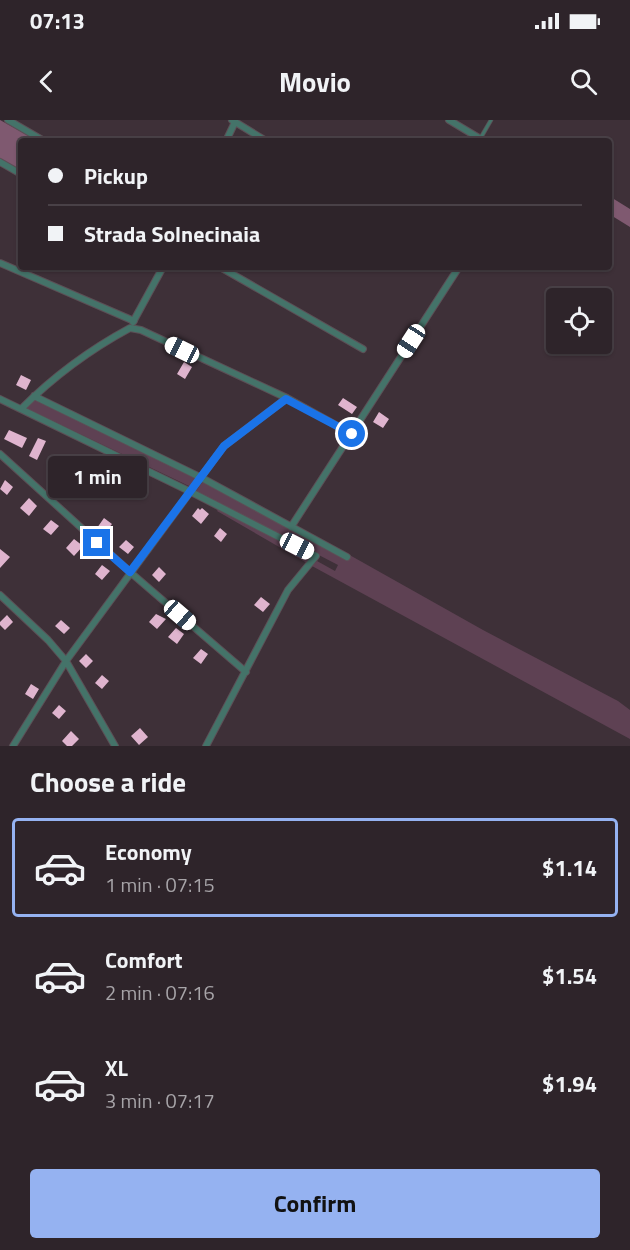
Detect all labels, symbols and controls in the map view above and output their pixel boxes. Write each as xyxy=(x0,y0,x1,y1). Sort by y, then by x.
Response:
text: 07:13 xyxy=(30,4,85,38)
text: Movio xyxy=(279,61,351,102)
icon: back xyxy=(30,65,63,98)
icon: search xyxy=(567,65,600,98)
text: Pickup xyxy=(84,159,148,193)
text: Strada Solnecinaia xyxy=(84,217,260,251)
map controls xyxy=(546,288,612,354)
button: locate xyxy=(546,288,612,354)
car xyxy=(394,321,428,361)
car xyxy=(162,334,202,366)
route start xyxy=(338,420,365,447)
callout: 1 min xyxy=(48,456,146,498)
text: 1 min xyxy=(73,461,122,492)
route end xyxy=(83,529,110,556)
car xyxy=(277,530,317,562)
car xyxy=(161,596,199,634)
text: Choose a ride xyxy=(30,761,186,802)
text: Economy xyxy=(105,835,192,869)
icon: car xyxy=(33,841,87,895)
text: $1.14 xyxy=(542,851,597,885)
text: 1 min · 07:15 xyxy=(105,869,215,900)
text: Comfort xyxy=(105,943,183,977)
icon: car xyxy=(33,949,87,1003)
text: $1.54 xyxy=(542,959,597,993)
text: 2 min · 07:16 xyxy=(105,977,215,1008)
text: XL xyxy=(105,1051,128,1085)
icon: car xyxy=(33,1057,87,1111)
text: $1.94 xyxy=(542,1067,597,1101)
text: 3 min · 07:17 xyxy=(105,1085,215,1116)
button: Confirm xyxy=(30,1169,600,1238)

